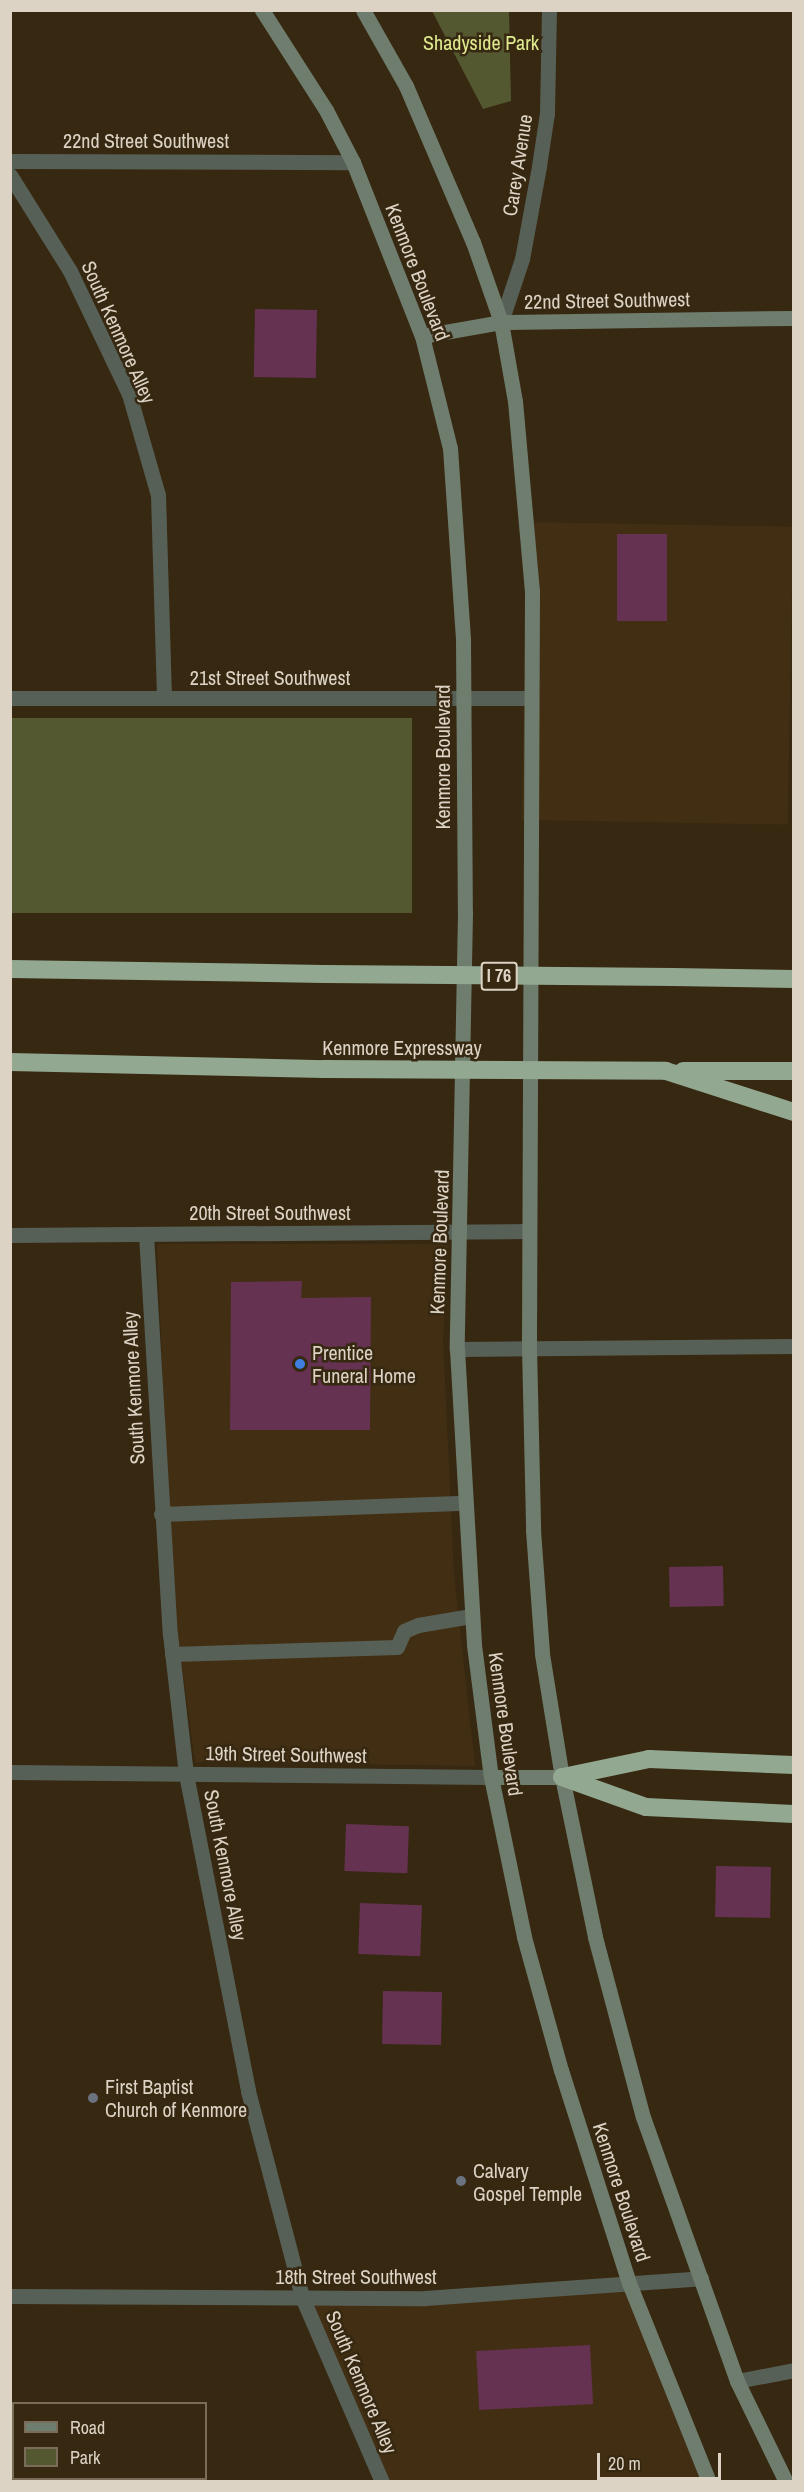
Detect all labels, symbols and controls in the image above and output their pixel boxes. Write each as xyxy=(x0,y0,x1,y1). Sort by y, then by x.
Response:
park label: Shadyside Park xyxy=(423,30,539,54)
street label: Carey Avenue xyxy=(497,112,537,218)
street label: 22nd Street Southwest xyxy=(63,128,229,152)
street label: Kenmore Boulevard xyxy=(381,200,455,344)
street label: South Kenmore Alley xyxy=(77,257,161,407)
street label: 22nd Street Southwest xyxy=(524,287,690,313)
street label: 21st Street Southwest xyxy=(190,665,350,689)
street label: Kenmore Boulevard xyxy=(430,685,454,829)
road number: I 76 xyxy=(480,961,518,991)
street label: Kenmore Expressway xyxy=(322,1035,482,1059)
street label: Kenmore Boulevard xyxy=(424,1169,454,1315)
street label: 20th Street Southwest xyxy=(189,1200,351,1224)
street label: South Kenmore Alley xyxy=(117,1310,149,1466)
place label: Prentice Funeral Home xyxy=(312,1340,416,1387)
marker: Prentice Funeral Home xyxy=(293,1357,307,1371)
street label: Kenmore Boulevard xyxy=(484,1651,528,1797)
street label: 19th Street Southwest xyxy=(205,1741,367,1767)
street label: South Kenmore Alley xyxy=(200,1787,252,1943)
place label: First Baptist Church of Kenmore xyxy=(105,2074,247,2121)
marker: First Baptist Church of Kenmore xyxy=(86,2091,100,2105)
street label: Kenmore Boulevard xyxy=(588,2119,656,2265)
place label: Calvary Gospel Temple xyxy=(473,2158,582,2205)
marker: Calvary Gospel Temple xyxy=(454,2174,468,2188)
street label: 18th Street Southwest xyxy=(275,2264,437,2288)
street label: South Kenmore Alley xyxy=(321,2306,403,2458)
legend xyxy=(12,2402,207,2480)
text: Road xyxy=(70,2415,105,2440)
scale bar xyxy=(600,2441,724,2479)
text: Park xyxy=(70,2445,100,2470)
text: 20 m xyxy=(608,2451,641,2476)

